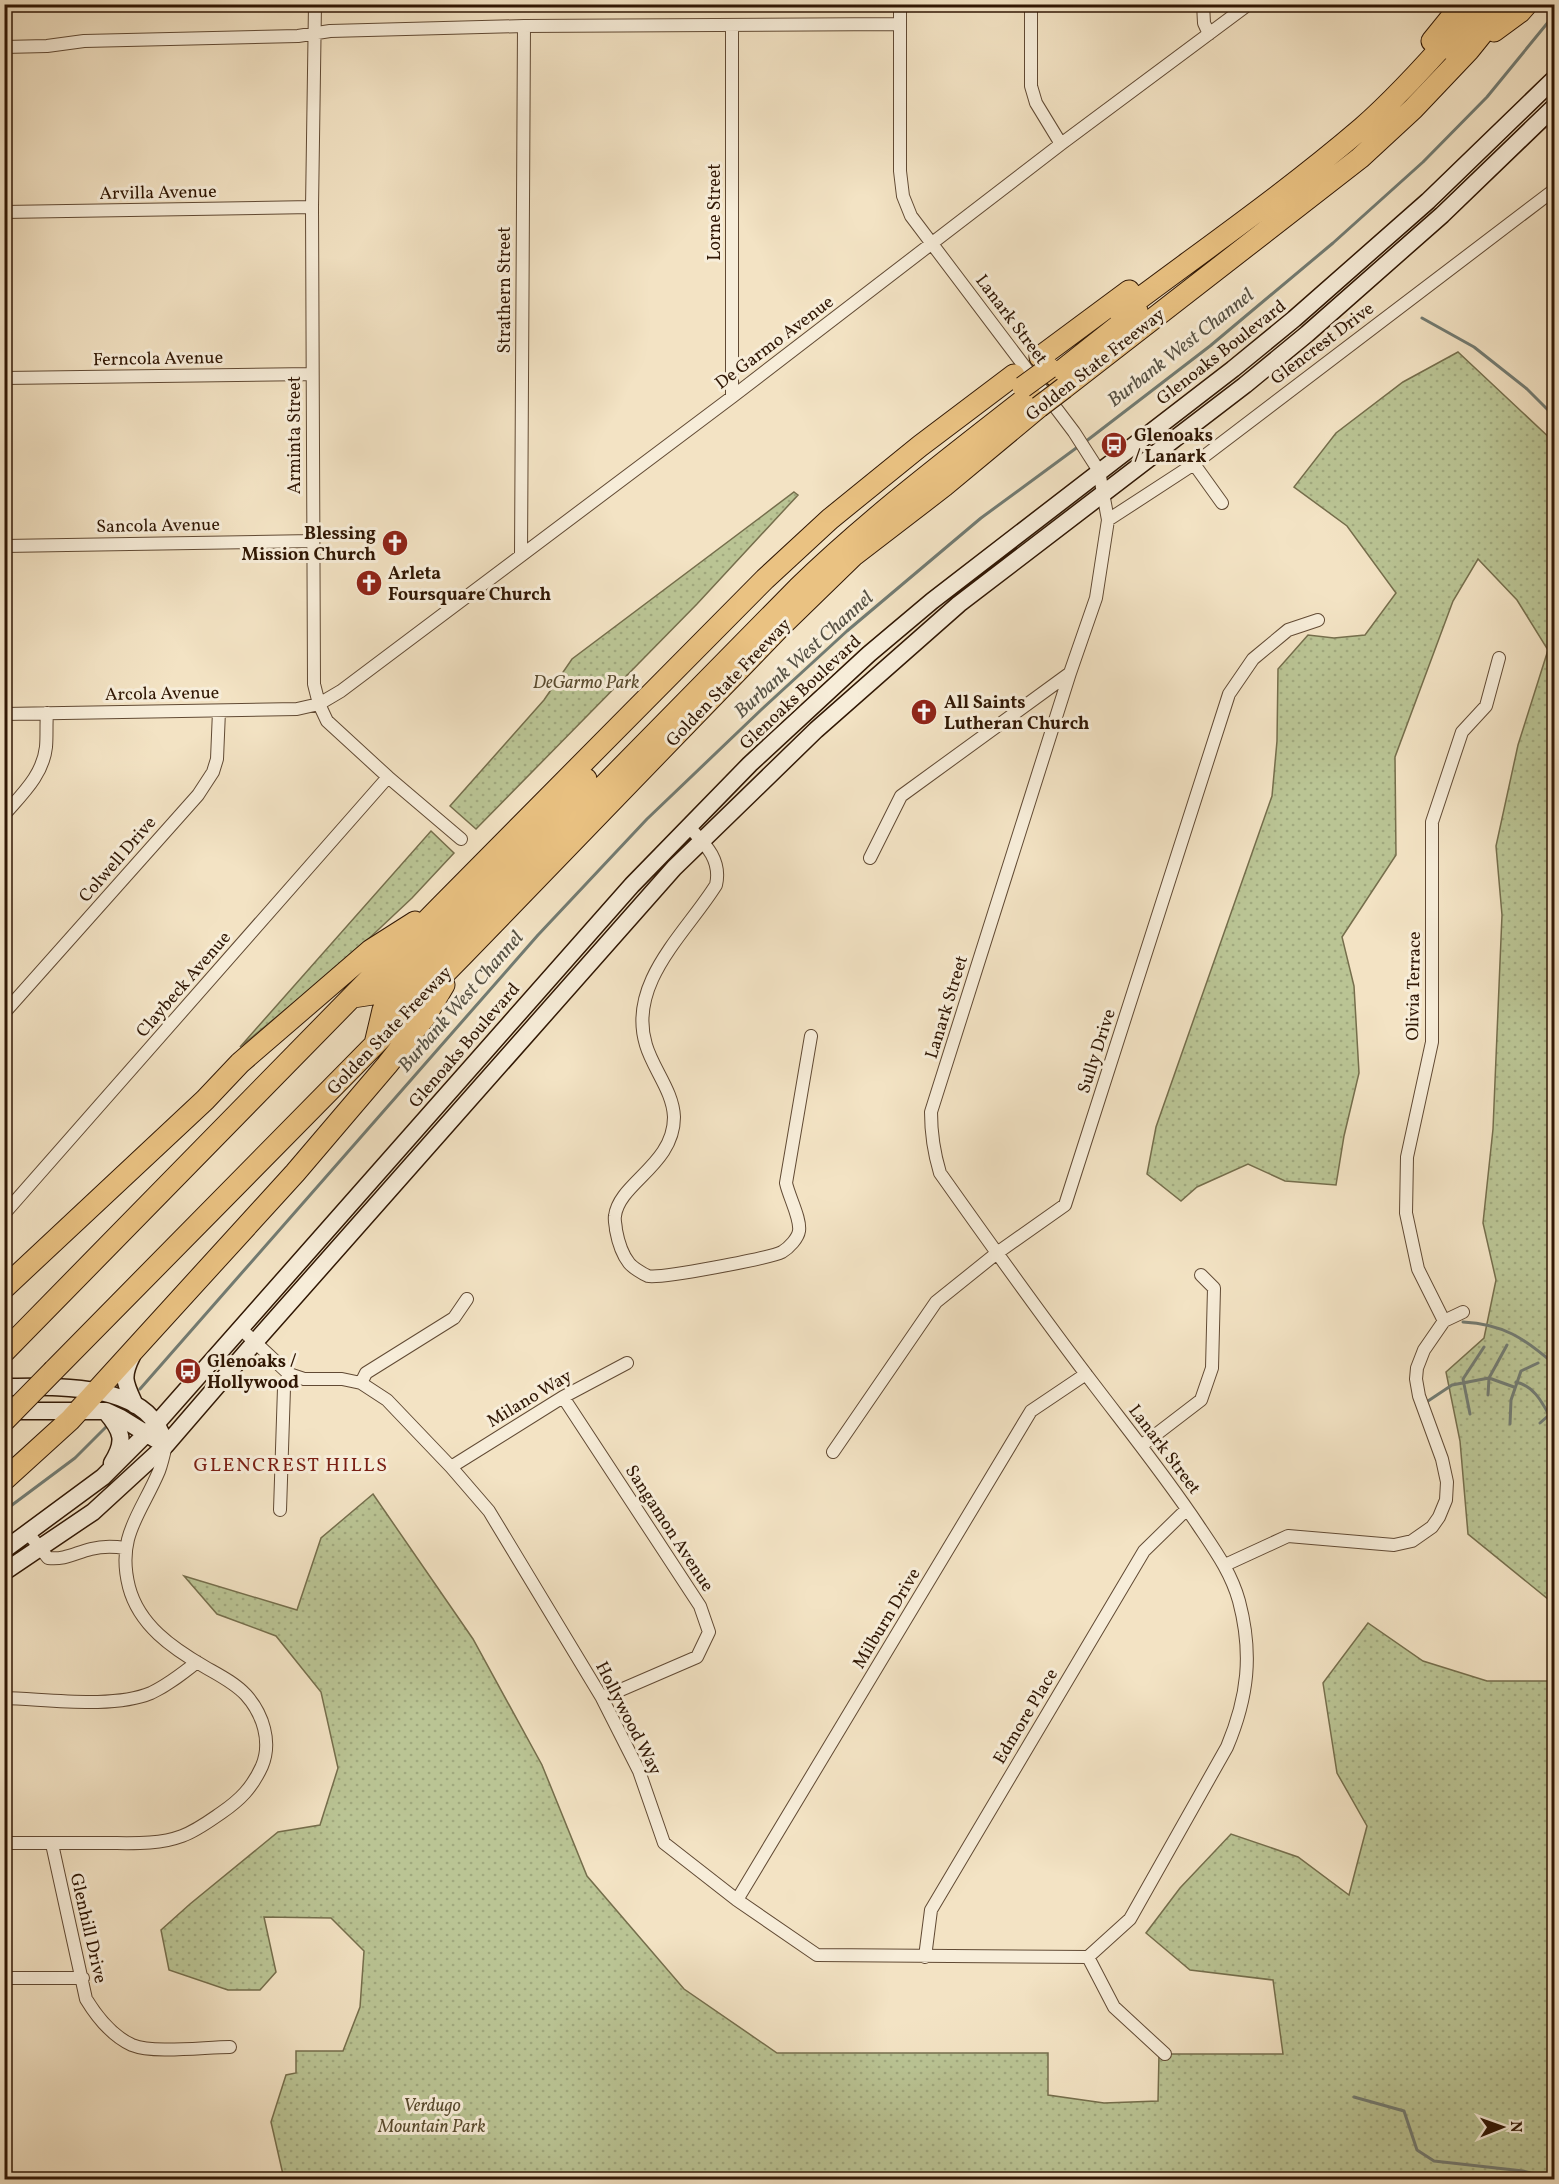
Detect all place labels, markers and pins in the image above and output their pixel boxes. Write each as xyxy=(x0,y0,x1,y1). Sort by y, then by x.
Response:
place label: Glenoaks / Lanark xyxy=(1134,424,1213,470)
bus stop icon: Glenoaks / Lanark xyxy=(1099,430,1129,460)
place label: Blessing Mission Church xyxy=(242,522,376,568)
church icon: Blessing Mission Church xyxy=(380,528,410,558)
place label: Arleta Foursquare Church xyxy=(388,562,552,608)
church icon: Arleta Foursquare Church xyxy=(354,568,384,598)
place label: All Saints Lutheran Church xyxy=(944,691,1090,737)
church icon: All Saints Lutheran Church xyxy=(909,697,939,727)
place label: Glenoaks / Hollywood xyxy=(207,1350,299,1396)
bus stop icon: Glenoaks / Hollywood xyxy=(173,1356,203,1386)

